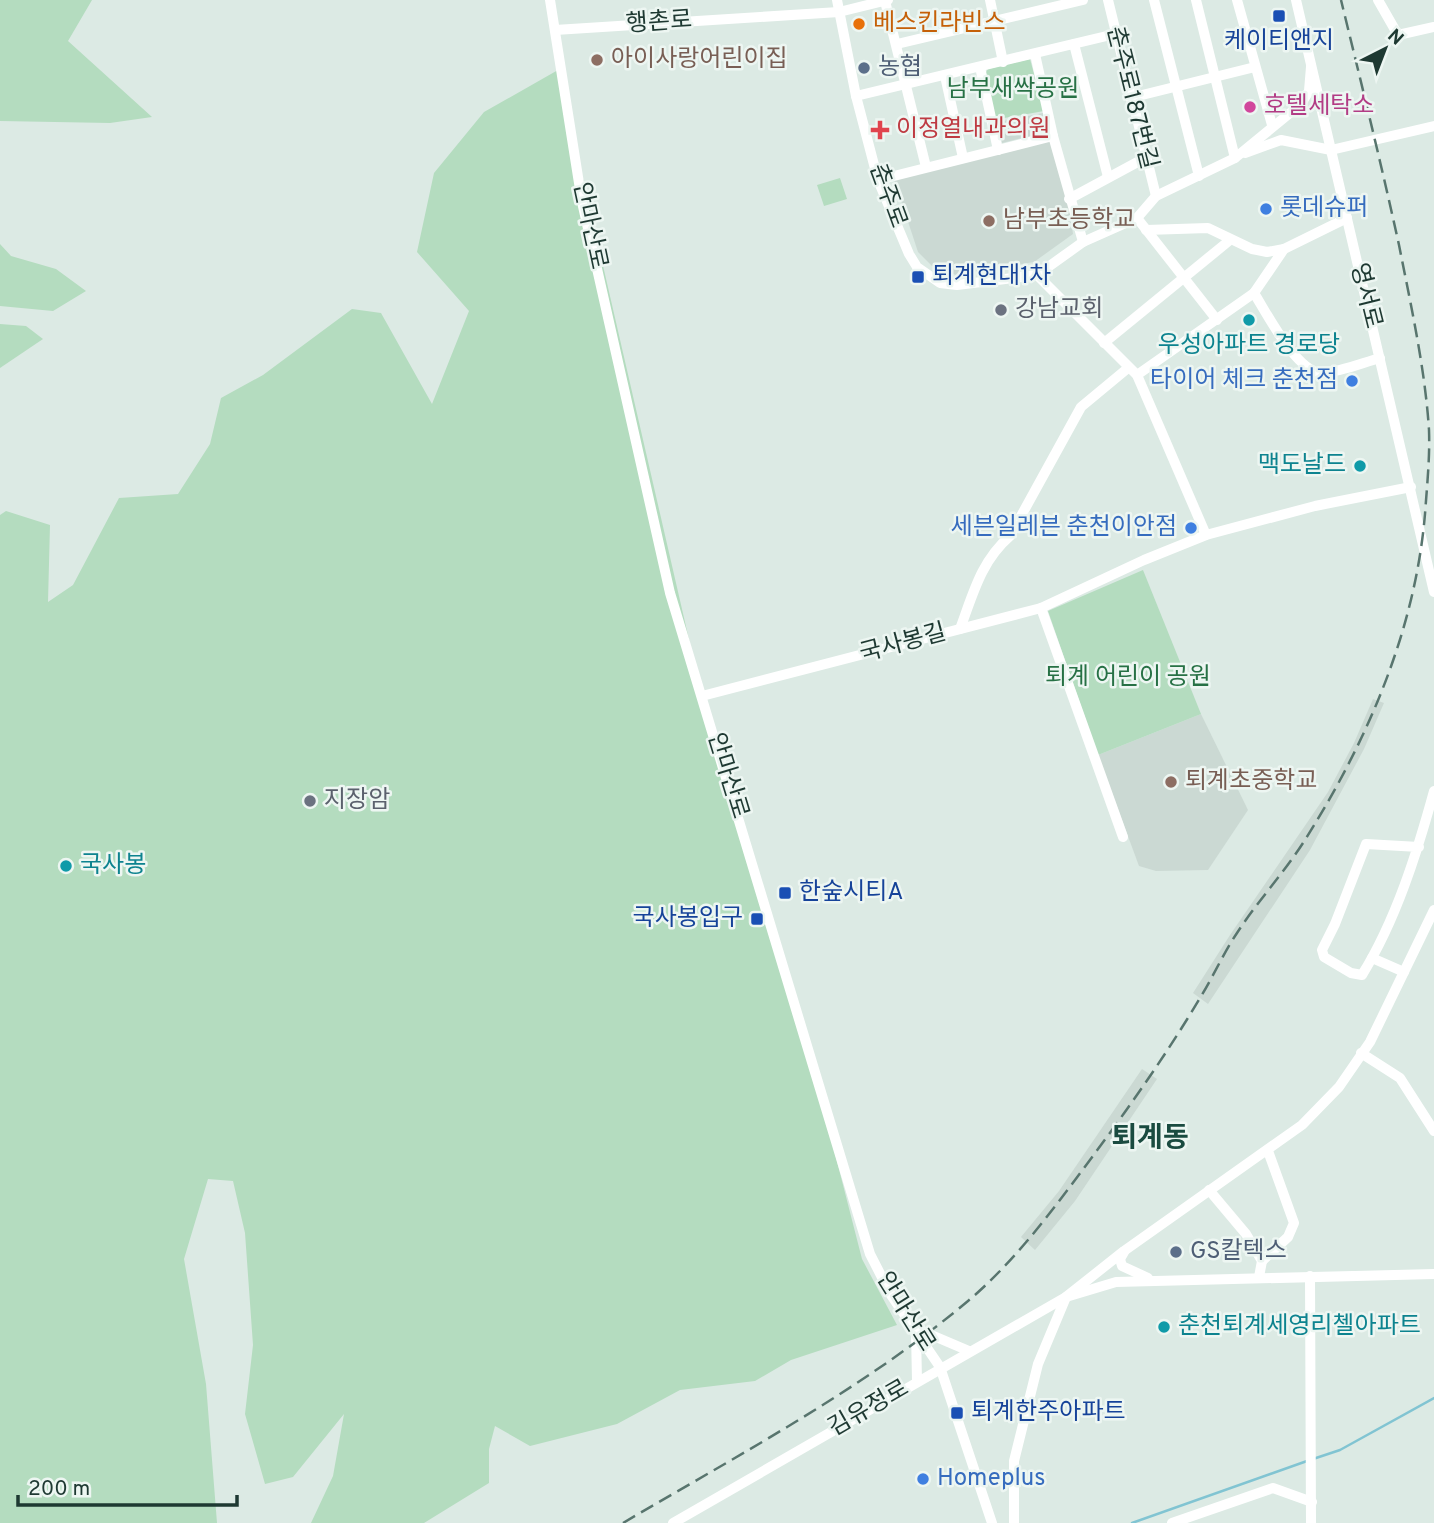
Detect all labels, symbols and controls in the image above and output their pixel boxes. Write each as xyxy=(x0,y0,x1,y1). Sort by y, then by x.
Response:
street label: 행촌로 xyxy=(625,6,693,40)
marker: 케이티앤지 xyxy=(1271,8,1287,24)
place label: 베스킨라빈스 xyxy=(873,9,1005,39)
north arrow xyxy=(1350,14,1420,84)
marker: 베스킨라빈스 xyxy=(851,16,867,32)
street label: 춘주로187번길 xyxy=(1099,23,1163,173)
text: N xyxy=(1382,24,1408,51)
place label: 케이티앤지 xyxy=(1224,27,1334,57)
place label: 아이사랑어린이집 xyxy=(611,45,788,75)
marker: 아이사랑어린이집 xyxy=(589,52,605,68)
place label: 농협 xyxy=(878,53,922,83)
marker: 농협 xyxy=(856,60,872,76)
park label: 남부새싹공원 xyxy=(947,75,1079,105)
place label: 호텔세탁소 xyxy=(1264,92,1374,122)
marker: 호텔세탁소 xyxy=(1242,99,1258,115)
place label: 이정열내과의원 xyxy=(896,115,1051,145)
marker: 이정열내과의원 xyxy=(870,120,890,140)
street label: 춘주로 xyxy=(862,160,912,232)
street label: 안마산로 xyxy=(565,180,613,272)
place label: 롯데슈퍼 xyxy=(1280,194,1368,224)
marker: 롯데슈퍼 xyxy=(1258,201,1274,217)
place label: 남부초등학교 xyxy=(1003,206,1135,236)
marker: 남부초등학교 xyxy=(981,213,997,229)
street label: 영서로 xyxy=(1342,260,1388,332)
place label: 퇴계현대1차 xyxy=(932,262,1051,292)
marker: 퇴계현대1차 xyxy=(910,269,926,285)
place label: 강남교회 xyxy=(1015,295,1103,325)
marker: 강남교회 xyxy=(993,302,1009,318)
marker: 우성아파트 경로당 xyxy=(1241,312,1257,328)
place label: 우성아파트 경로당 xyxy=(1158,331,1340,361)
place label: 타이어 체크 춘천점 xyxy=(1150,366,1338,396)
marker: 타이어 체크 춘천점 xyxy=(1344,373,1360,389)
place label: 맥도날드 xyxy=(1258,451,1346,481)
marker: 맥도날드 xyxy=(1352,458,1368,474)
place label: 세븐일레븐 춘천이안점 xyxy=(951,513,1177,543)
marker: 세븐일레븐 춘천이안점 xyxy=(1183,520,1199,536)
street label: 국사봉길 xyxy=(856,618,950,670)
park label: 퇴계 어린이 공원 xyxy=(1045,663,1211,693)
street label: 안마산로 xyxy=(700,729,754,823)
place label: 퇴계초중학교 xyxy=(1185,767,1317,797)
marker: 퇴계초중학교 xyxy=(1163,774,1179,790)
place label: 지장암 xyxy=(324,786,390,816)
marker: 지장암 xyxy=(302,793,318,809)
place label: 국사봉 xyxy=(80,851,146,881)
marker: 국사봉 xyxy=(58,858,74,874)
place label: 한숲시티A xyxy=(799,878,904,908)
marker: 한숲시티A xyxy=(777,885,793,901)
place label: 국사봉입구 xyxy=(633,904,743,934)
marker: 국사봉입구 xyxy=(749,911,765,927)
district label: 퇴계동 xyxy=(1111,1121,1189,1157)
place label: GS칼텍스 xyxy=(1190,1237,1287,1267)
marker: GS칼텍스 xyxy=(1168,1244,1184,1260)
street label: 안마산로 xyxy=(869,1267,941,1357)
place label: 춘천퇴계세영리첼아파트 xyxy=(1178,1312,1421,1342)
marker: 춘천퇴계세영리첼아파트 xyxy=(1156,1319,1172,1335)
street label: 김유정로 xyxy=(823,1374,915,1444)
place label: 퇴계한주아파트 xyxy=(971,1398,1126,1428)
marker: 퇴계한주아파트 xyxy=(949,1405,965,1421)
scale bar xyxy=(18,1464,236,1508)
place label: Homeplus xyxy=(937,1464,1046,1494)
marker: Homeplus xyxy=(915,1471,931,1487)
text: 200 m xyxy=(28,1476,90,1503)

